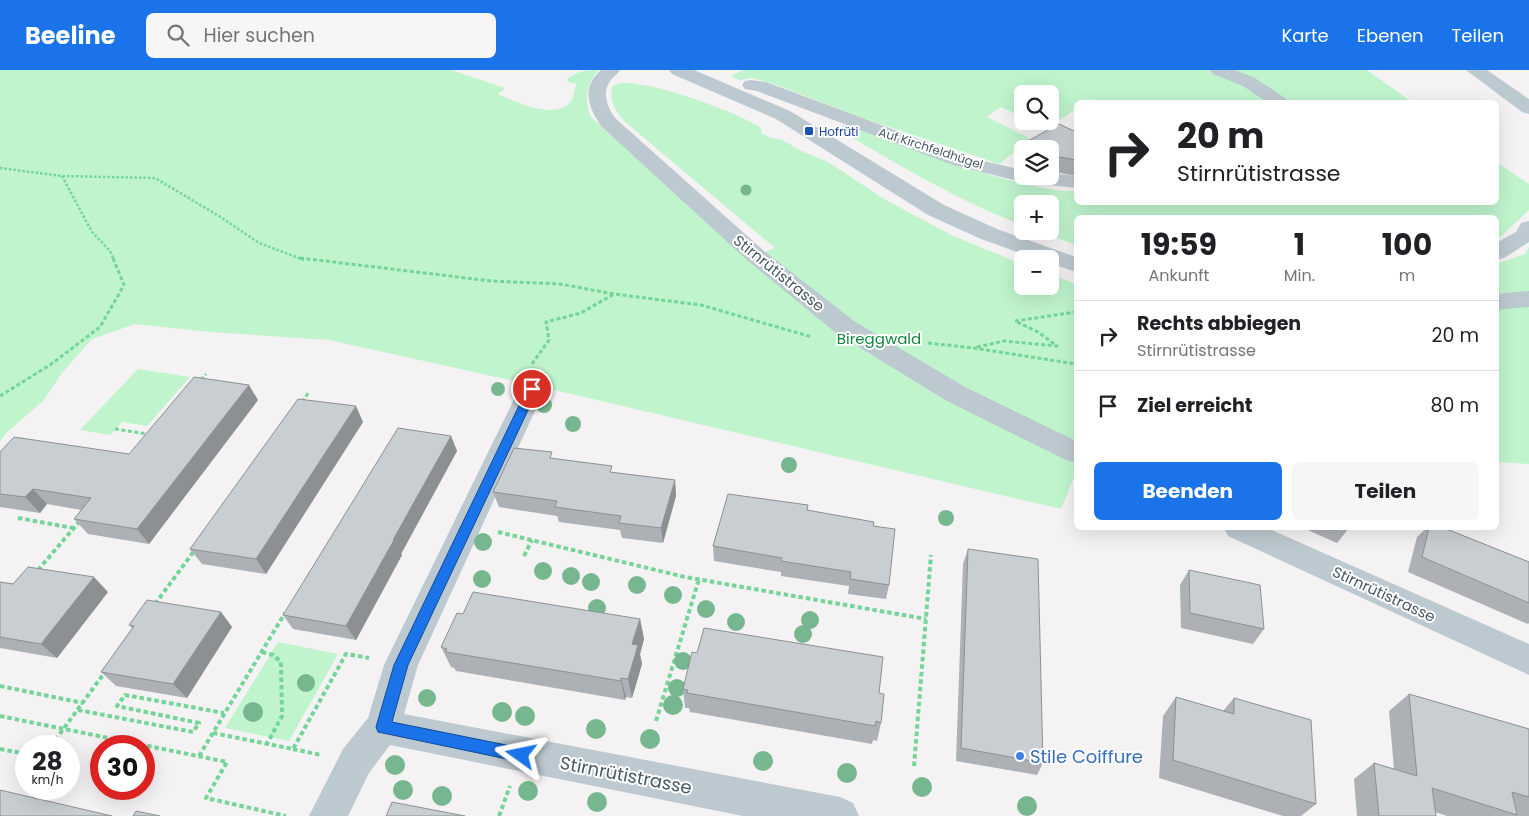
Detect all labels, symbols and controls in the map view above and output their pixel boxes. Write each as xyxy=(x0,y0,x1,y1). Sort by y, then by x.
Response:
search box xyxy=(146,13,496,58)
text: Beeline xyxy=(25,19,116,52)
icon: search xyxy=(164,21,192,49)
text: Hier suchen xyxy=(204,22,315,49)
text: Karte xyxy=(1281,23,1329,48)
text: Ebenen xyxy=(1357,23,1424,48)
text: Teilen xyxy=(1452,23,1504,48)
map controls xyxy=(1014,85,1059,295)
button: search xyxy=(1014,85,1059,130)
text: 20 m xyxy=(1177,111,1264,160)
icon: right xyxy=(1094,120,1159,185)
place label: Hofrüti xyxy=(819,123,858,140)
street label: Auf Kirchfeldhügel xyxy=(877,123,985,173)
marker: Hofrüti xyxy=(803,125,815,137)
button: layers xyxy=(1014,140,1059,185)
text: Stirnrütistrasse xyxy=(1177,158,1341,189)
button: + xyxy=(1014,195,1059,240)
text: 19:59 xyxy=(1141,223,1217,266)
text: 1 xyxy=(1294,223,1305,266)
text: 100 xyxy=(1382,223,1432,266)
street label: Stirnrütistrasse xyxy=(729,230,829,316)
button: − xyxy=(1014,250,1059,295)
text: Ankunft xyxy=(1148,264,1209,287)
text: Min. xyxy=(1284,264,1315,287)
text: m xyxy=(1399,264,1415,287)
text: Rechts abbiegen xyxy=(1137,310,1301,337)
icon: right xyxy=(1094,322,1122,350)
text: 20 m xyxy=(1431,322,1479,349)
park label: Bireggwald xyxy=(837,328,921,349)
text: Stirnrütistrasse xyxy=(1137,339,1256,362)
pin xyxy=(511,368,553,410)
icon: arrive xyxy=(518,375,546,403)
icon: arrive xyxy=(1094,392,1122,420)
text: Ziel erreicht xyxy=(1137,392,1253,419)
text: 80 m xyxy=(1430,392,1479,419)
button: Beenden xyxy=(1094,462,1282,520)
button: Teilen xyxy=(1292,462,1479,520)
street label: Stirnrütistrasse xyxy=(1329,561,1439,627)
position arrow xyxy=(494,728,546,780)
speed limit sign: 30 xyxy=(90,735,155,800)
text: 28 xyxy=(32,744,63,779)
place label: Stile Coiffure xyxy=(1030,744,1143,769)
street label: Stirnrütistrasse xyxy=(558,750,694,800)
marker: Stile Coiffure xyxy=(1014,750,1026,762)
text: km/h xyxy=(32,771,63,788)

